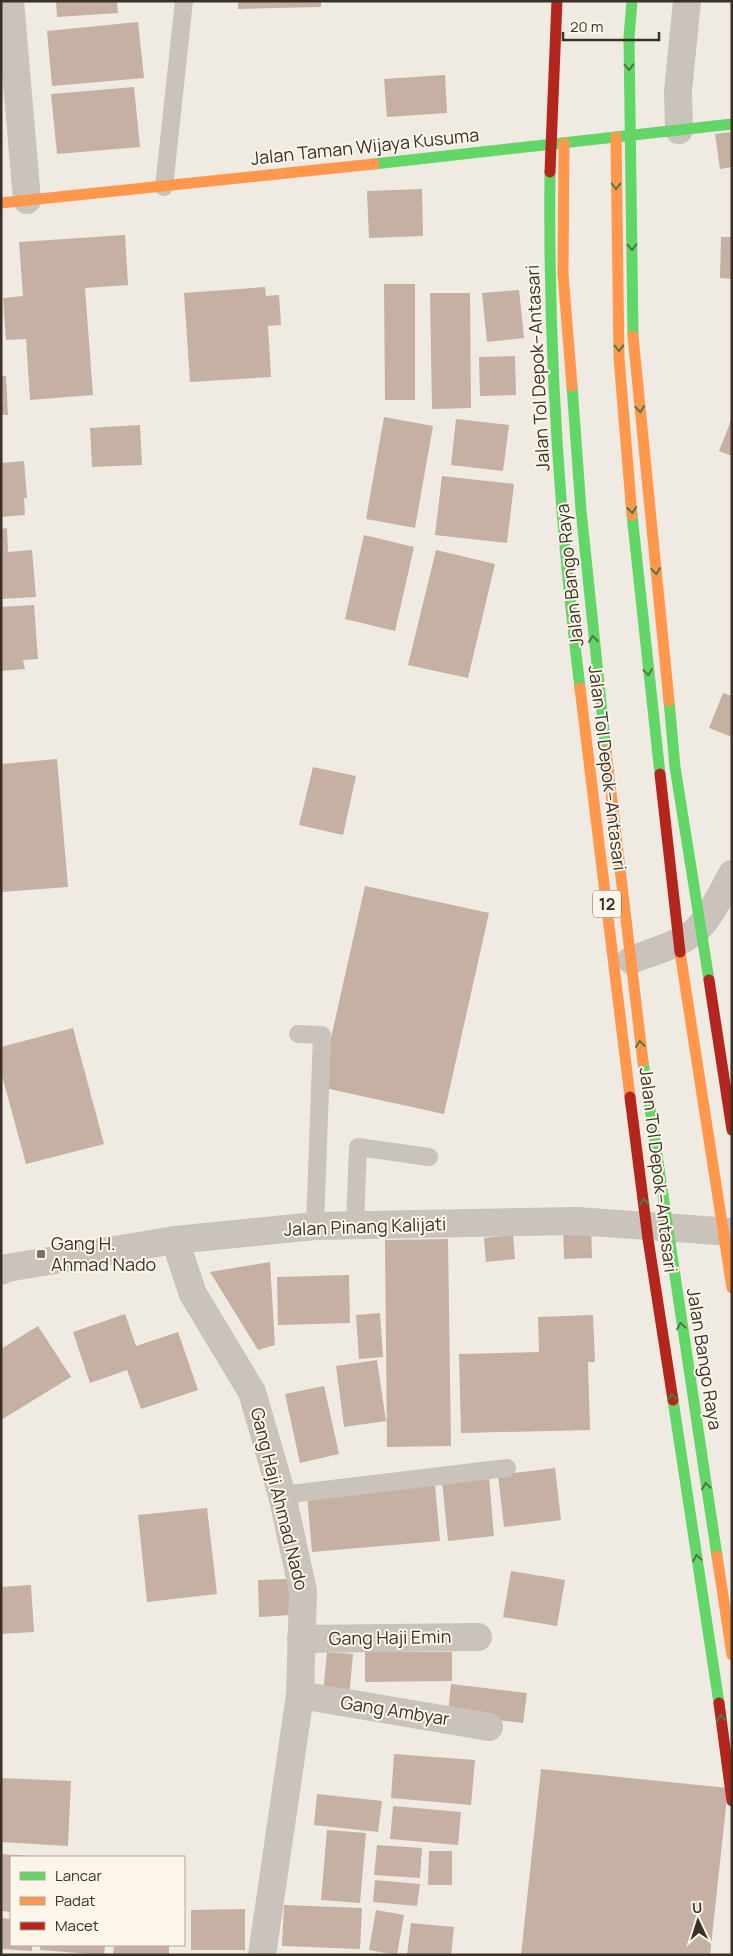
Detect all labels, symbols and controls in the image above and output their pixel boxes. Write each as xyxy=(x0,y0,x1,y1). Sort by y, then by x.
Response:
scale bar xyxy=(563,10,659,42)
text: 20 m xyxy=(570,16,603,37)
one-way arrow xyxy=(624,64,634,72)
street label: Jalan Taman Wijaya Kusuma xyxy=(250,122,480,170)
one-way arrow xyxy=(611,182,621,190)
one-way arrow xyxy=(626,244,637,252)
street label: Jalan Tol Depok–Antasari xyxy=(520,264,554,472)
one-way arrow xyxy=(614,344,624,352)
one-way arrow xyxy=(634,406,645,414)
street label: Jalan Bango Raya xyxy=(550,503,588,648)
one-way arrow xyxy=(626,506,637,514)
one-way arrow xyxy=(650,568,661,576)
one-way arrow xyxy=(588,634,599,642)
street label: Jalan Tol Depok–Antasari xyxy=(583,664,632,872)
one-way arrow xyxy=(642,668,653,676)
road number: 12 xyxy=(593,891,621,918)
one-way arrow xyxy=(635,1039,646,1047)
street label: Jalan Tol Depok–Antasari xyxy=(634,1066,683,1274)
one-way arrow xyxy=(639,1197,649,1206)
street label: Jalan Pinang Kalijati xyxy=(283,1211,447,1241)
place label: Gang H. Ahmad Nado xyxy=(51,1231,156,1276)
marker: Gang H. Ahmad Nado xyxy=(35,1248,47,1260)
street label: Jalan Bango Raya xyxy=(682,1286,728,1432)
one-way arrow xyxy=(677,1321,687,1330)
one-way arrow xyxy=(668,1393,678,1401)
street label: Gang Haji Ahmad Nado xyxy=(246,1405,314,1593)
one-way arrow xyxy=(701,1482,711,1491)
one-way arrow xyxy=(692,1553,703,1561)
street label: Gang Haji Emin xyxy=(328,1624,452,1650)
street label: Gang Ambyar xyxy=(339,1690,452,1731)
one-way arrow xyxy=(716,1714,727,1722)
legend xyxy=(10,1856,185,1946)
text: Lancar xyxy=(55,1865,102,1886)
text: Padat xyxy=(55,1890,95,1911)
north arrow xyxy=(673,1896,723,1946)
text: U xyxy=(691,1898,703,1917)
text: Macet xyxy=(55,1915,99,1936)

